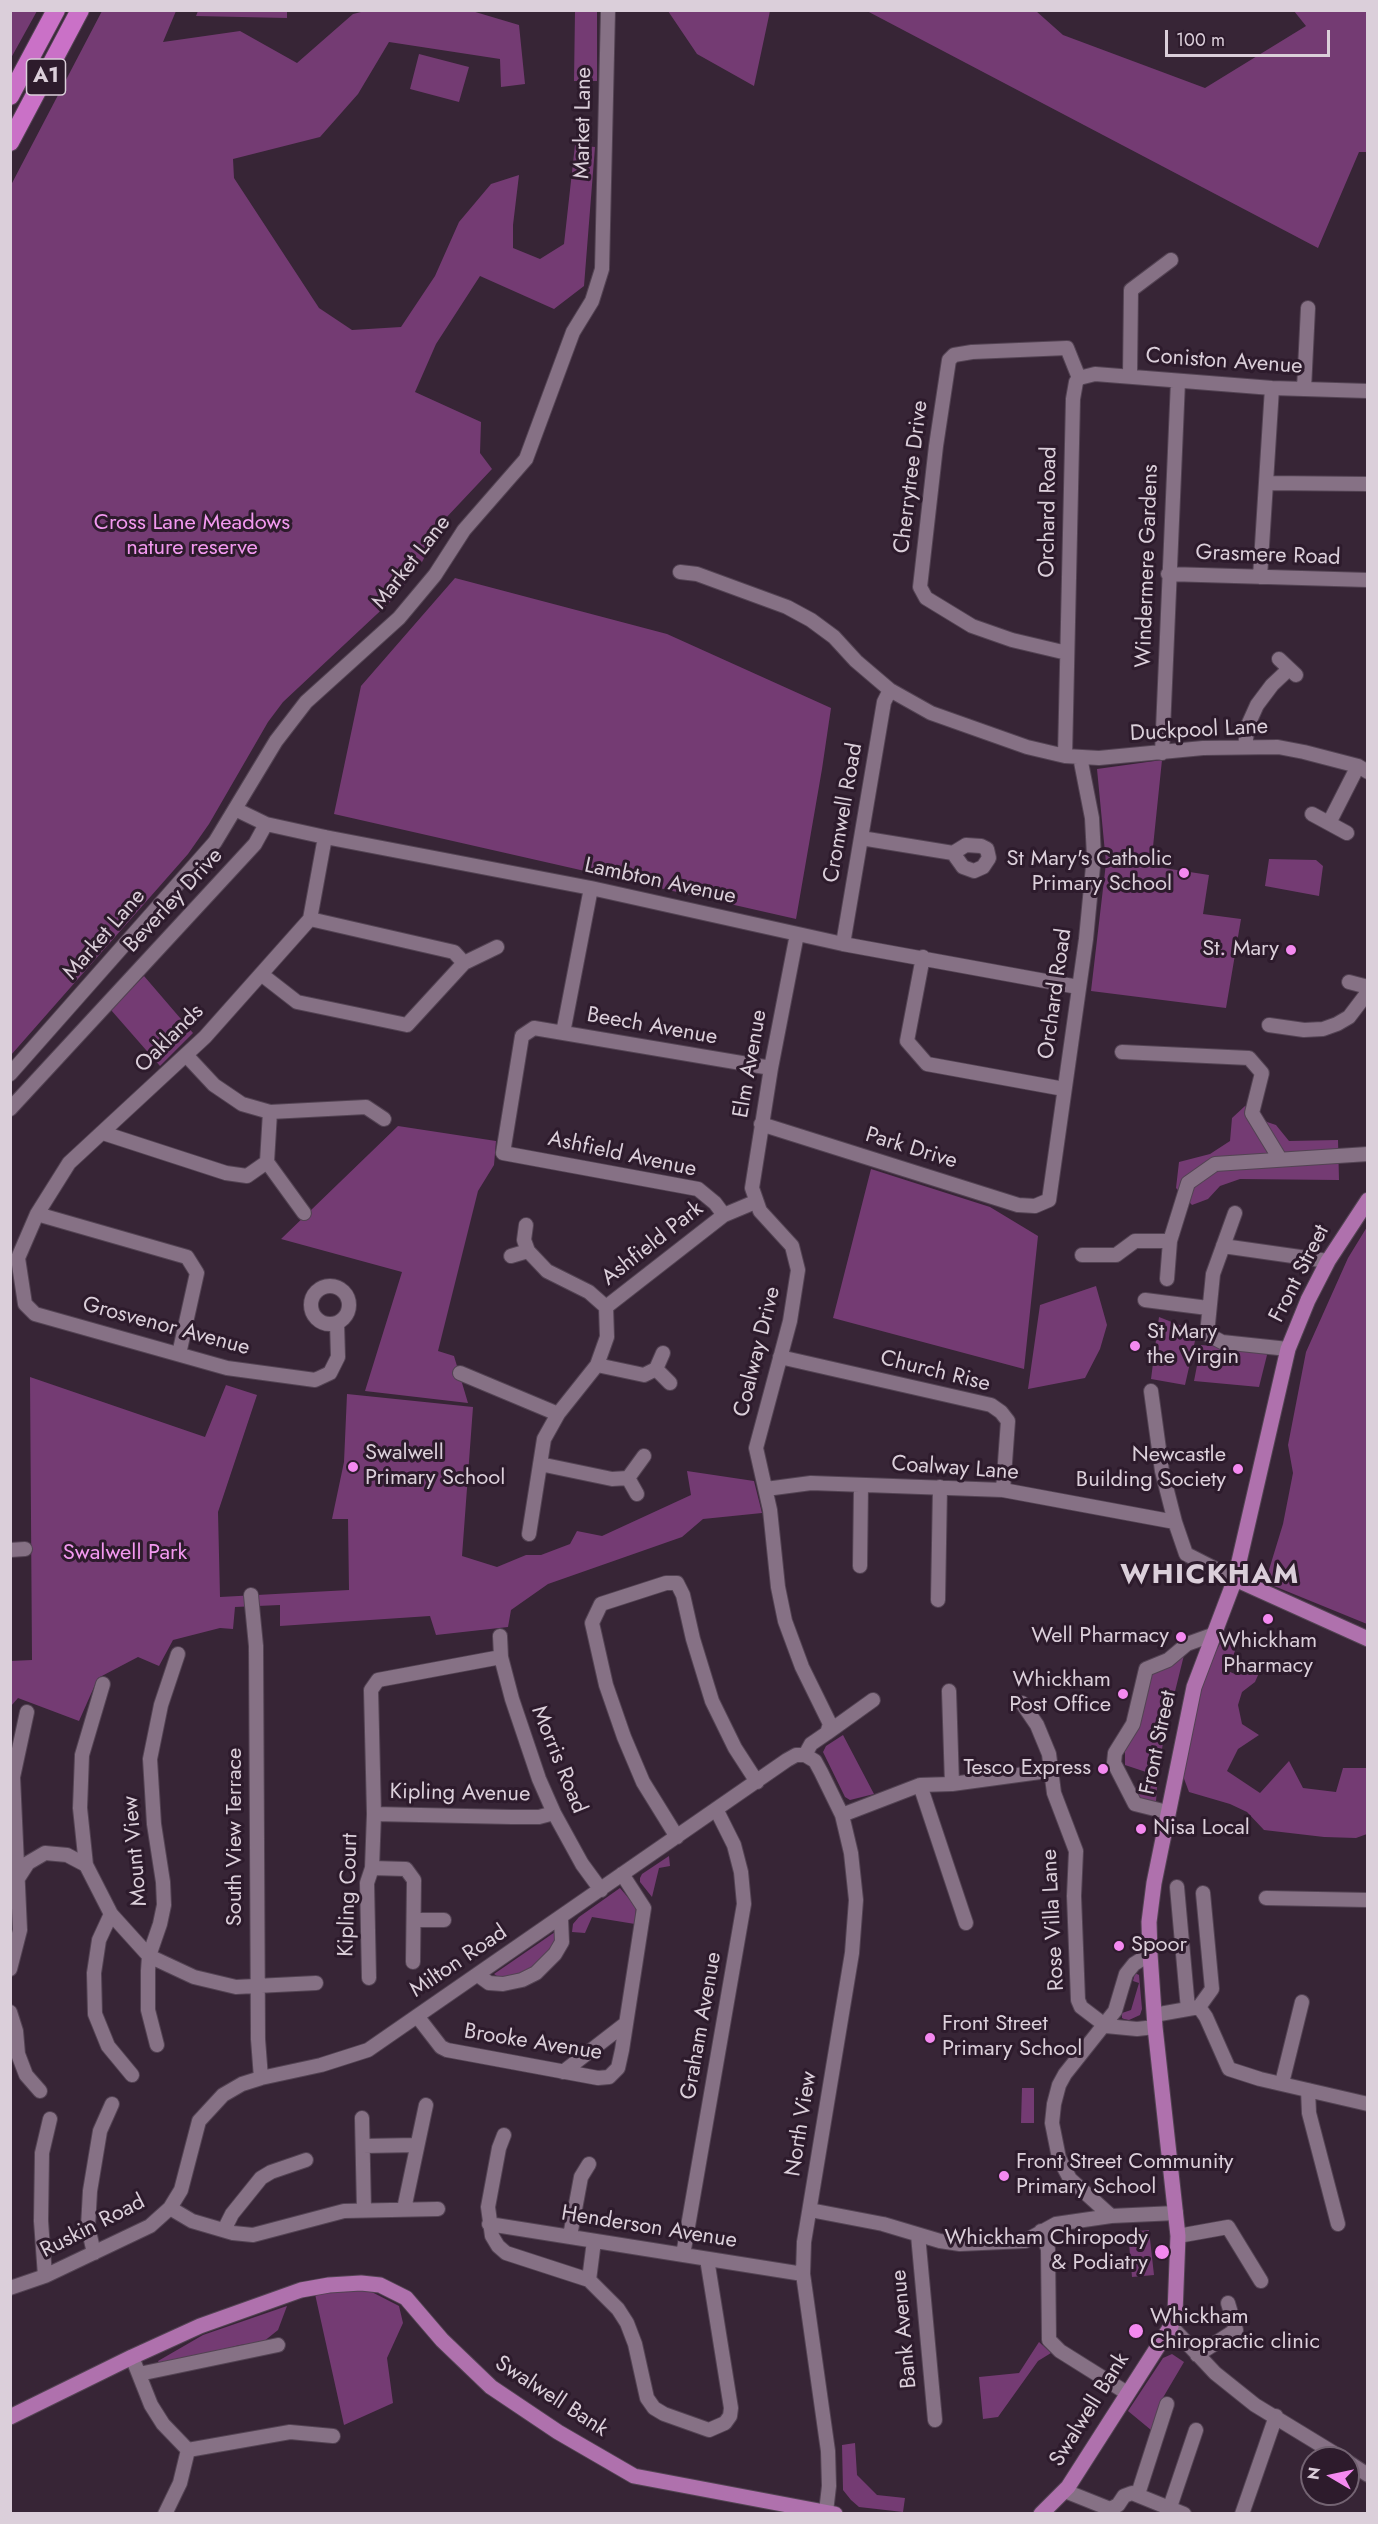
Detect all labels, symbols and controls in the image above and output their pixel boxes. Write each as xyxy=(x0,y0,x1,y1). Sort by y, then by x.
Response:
scale bar xyxy=(1168,18,1333,56)
text: 100 m xyxy=(1176,27,1225,53)
road number: A1 xyxy=(26,59,66,95)
street label: Market Lane xyxy=(570,67,598,179)
street label: Coniston Avenue xyxy=(1145,343,1303,381)
street label: Cherrytree Drive xyxy=(890,399,934,555)
street label: Orchard Road xyxy=(1035,446,1063,578)
street label: Windermere Gardens xyxy=(1131,464,1165,668)
park label: Cross Lane Meadows nature reserve xyxy=(94,511,290,562)
street label: Market Lane xyxy=(367,511,457,615)
street label: Grasmere Road xyxy=(1195,540,1341,572)
street label: Duckpool Lane xyxy=(1129,714,1269,748)
street label: Cromwell Road xyxy=(819,741,869,885)
street label: Beverley Drive xyxy=(119,843,229,959)
place label: St Mary's Catholic Primary School xyxy=(1006,847,1172,898)
street label: Lambton Avenue xyxy=(582,853,738,911)
marker: St Mary's Catholic Primary School xyxy=(1177,866,1191,880)
street label: Market Lane xyxy=(58,884,152,986)
street label: Orchard Road xyxy=(1034,927,1078,1061)
place label: St. Mary xyxy=(1202,937,1279,963)
marker: St. Mary xyxy=(1284,943,1298,957)
street label: Oaklands xyxy=(130,999,210,1079)
street label: Beech Avenue xyxy=(585,1003,719,1051)
street label: Elm Avenue xyxy=(728,1008,774,1120)
street label: Park Drive xyxy=(862,1123,960,1175)
street label: Ashfield Avenue xyxy=(545,1126,699,1184)
street label: Ashfield Park xyxy=(597,1196,709,1292)
street label: Front Street xyxy=(1264,1221,1336,1327)
street label: Coalway Drive xyxy=(729,1284,787,1420)
street label: Grosvenor Avenue xyxy=(80,1292,252,1362)
place label: St Mary the Virgin xyxy=(1147,1320,1239,1372)
marker: St Mary the Virgin xyxy=(1128,1339,1142,1353)
street label: Church Rise xyxy=(877,1346,993,1398)
place label: Swalwell Primary School xyxy=(365,1441,505,1492)
place label: Newcastle Building Society xyxy=(1076,1443,1226,1494)
street label: Coalway Lane xyxy=(890,1451,1020,1487)
marker: Swalwell Primary School xyxy=(346,1460,360,1474)
marker: Newcastle Building Society xyxy=(1231,1462,1245,1476)
park label: Swalwell Park xyxy=(63,1541,187,1567)
district label: WHICKHAM xyxy=(1120,1559,1300,1593)
marker: Whickham Pharmacy xyxy=(1261,1612,1275,1626)
place label: Well Pharmacy xyxy=(1031,1624,1169,1650)
place label: Whickham Pharmacy xyxy=(1219,1629,1317,1681)
marker: Well Pharmacy xyxy=(1174,1630,1188,1644)
place label: Whickham Post Office xyxy=(1009,1668,1111,1720)
marker: Whickham Post Office xyxy=(1116,1687,1130,1701)
street label: Front Street xyxy=(1135,1689,1183,1797)
street label: Morris Road xyxy=(524,1702,592,1818)
street label: South View Terrace xyxy=(223,1748,249,1926)
place label: Tesco Express xyxy=(963,1756,1091,1782)
marker: Tesco Express xyxy=(1096,1762,1110,1776)
street label: Kipling Avenue xyxy=(389,1780,531,1808)
street label: Mount View xyxy=(118,1795,154,1907)
place label: Nisa Local xyxy=(1153,1816,1250,1842)
marker: Nisa Local xyxy=(1134,1822,1148,1836)
street label: Kipling Court xyxy=(334,1833,364,1957)
street label: Rose Villa Lane xyxy=(1037,1848,1071,1992)
street label: Milton Road xyxy=(405,1920,513,2004)
place label: Spoor xyxy=(1131,1933,1187,1959)
marker: Spoor xyxy=(1112,1939,1126,1953)
street label: Graham Avenue xyxy=(676,1950,728,2102)
place label: Front Street Primary School xyxy=(942,2012,1082,2064)
street label: Brooke Avenue xyxy=(462,2019,604,2067)
marker: Front Street Primary School xyxy=(923,2031,937,2045)
street label: North View xyxy=(781,2069,823,2179)
place label: Front Street Community Primary School xyxy=(1016,2150,1233,2202)
marker: Front Street Community Primary School xyxy=(997,2169,1011,2183)
street label: Ruskin Road xyxy=(36,2189,150,2265)
street label: Henderson Avenue xyxy=(559,2201,739,2255)
place label: Whickham Chiropody & Podiatry xyxy=(945,2226,1148,2278)
marker: Whickham Chiropody & Podiatry xyxy=(1153,2243,1171,2261)
street label: Bank Avenue xyxy=(887,2268,923,2390)
place label: Whickham Chiropractic clinic xyxy=(1150,2305,1320,2356)
marker: Whickham Chiropractic clinic xyxy=(1127,2322,1145,2340)
street label: Swalwell Bank xyxy=(1045,2348,1135,2472)
street label: Swalwell Bank xyxy=(490,2351,612,2443)
north arrow xyxy=(1300,2446,1360,2506)
text: N xyxy=(1301,2465,1326,2481)

